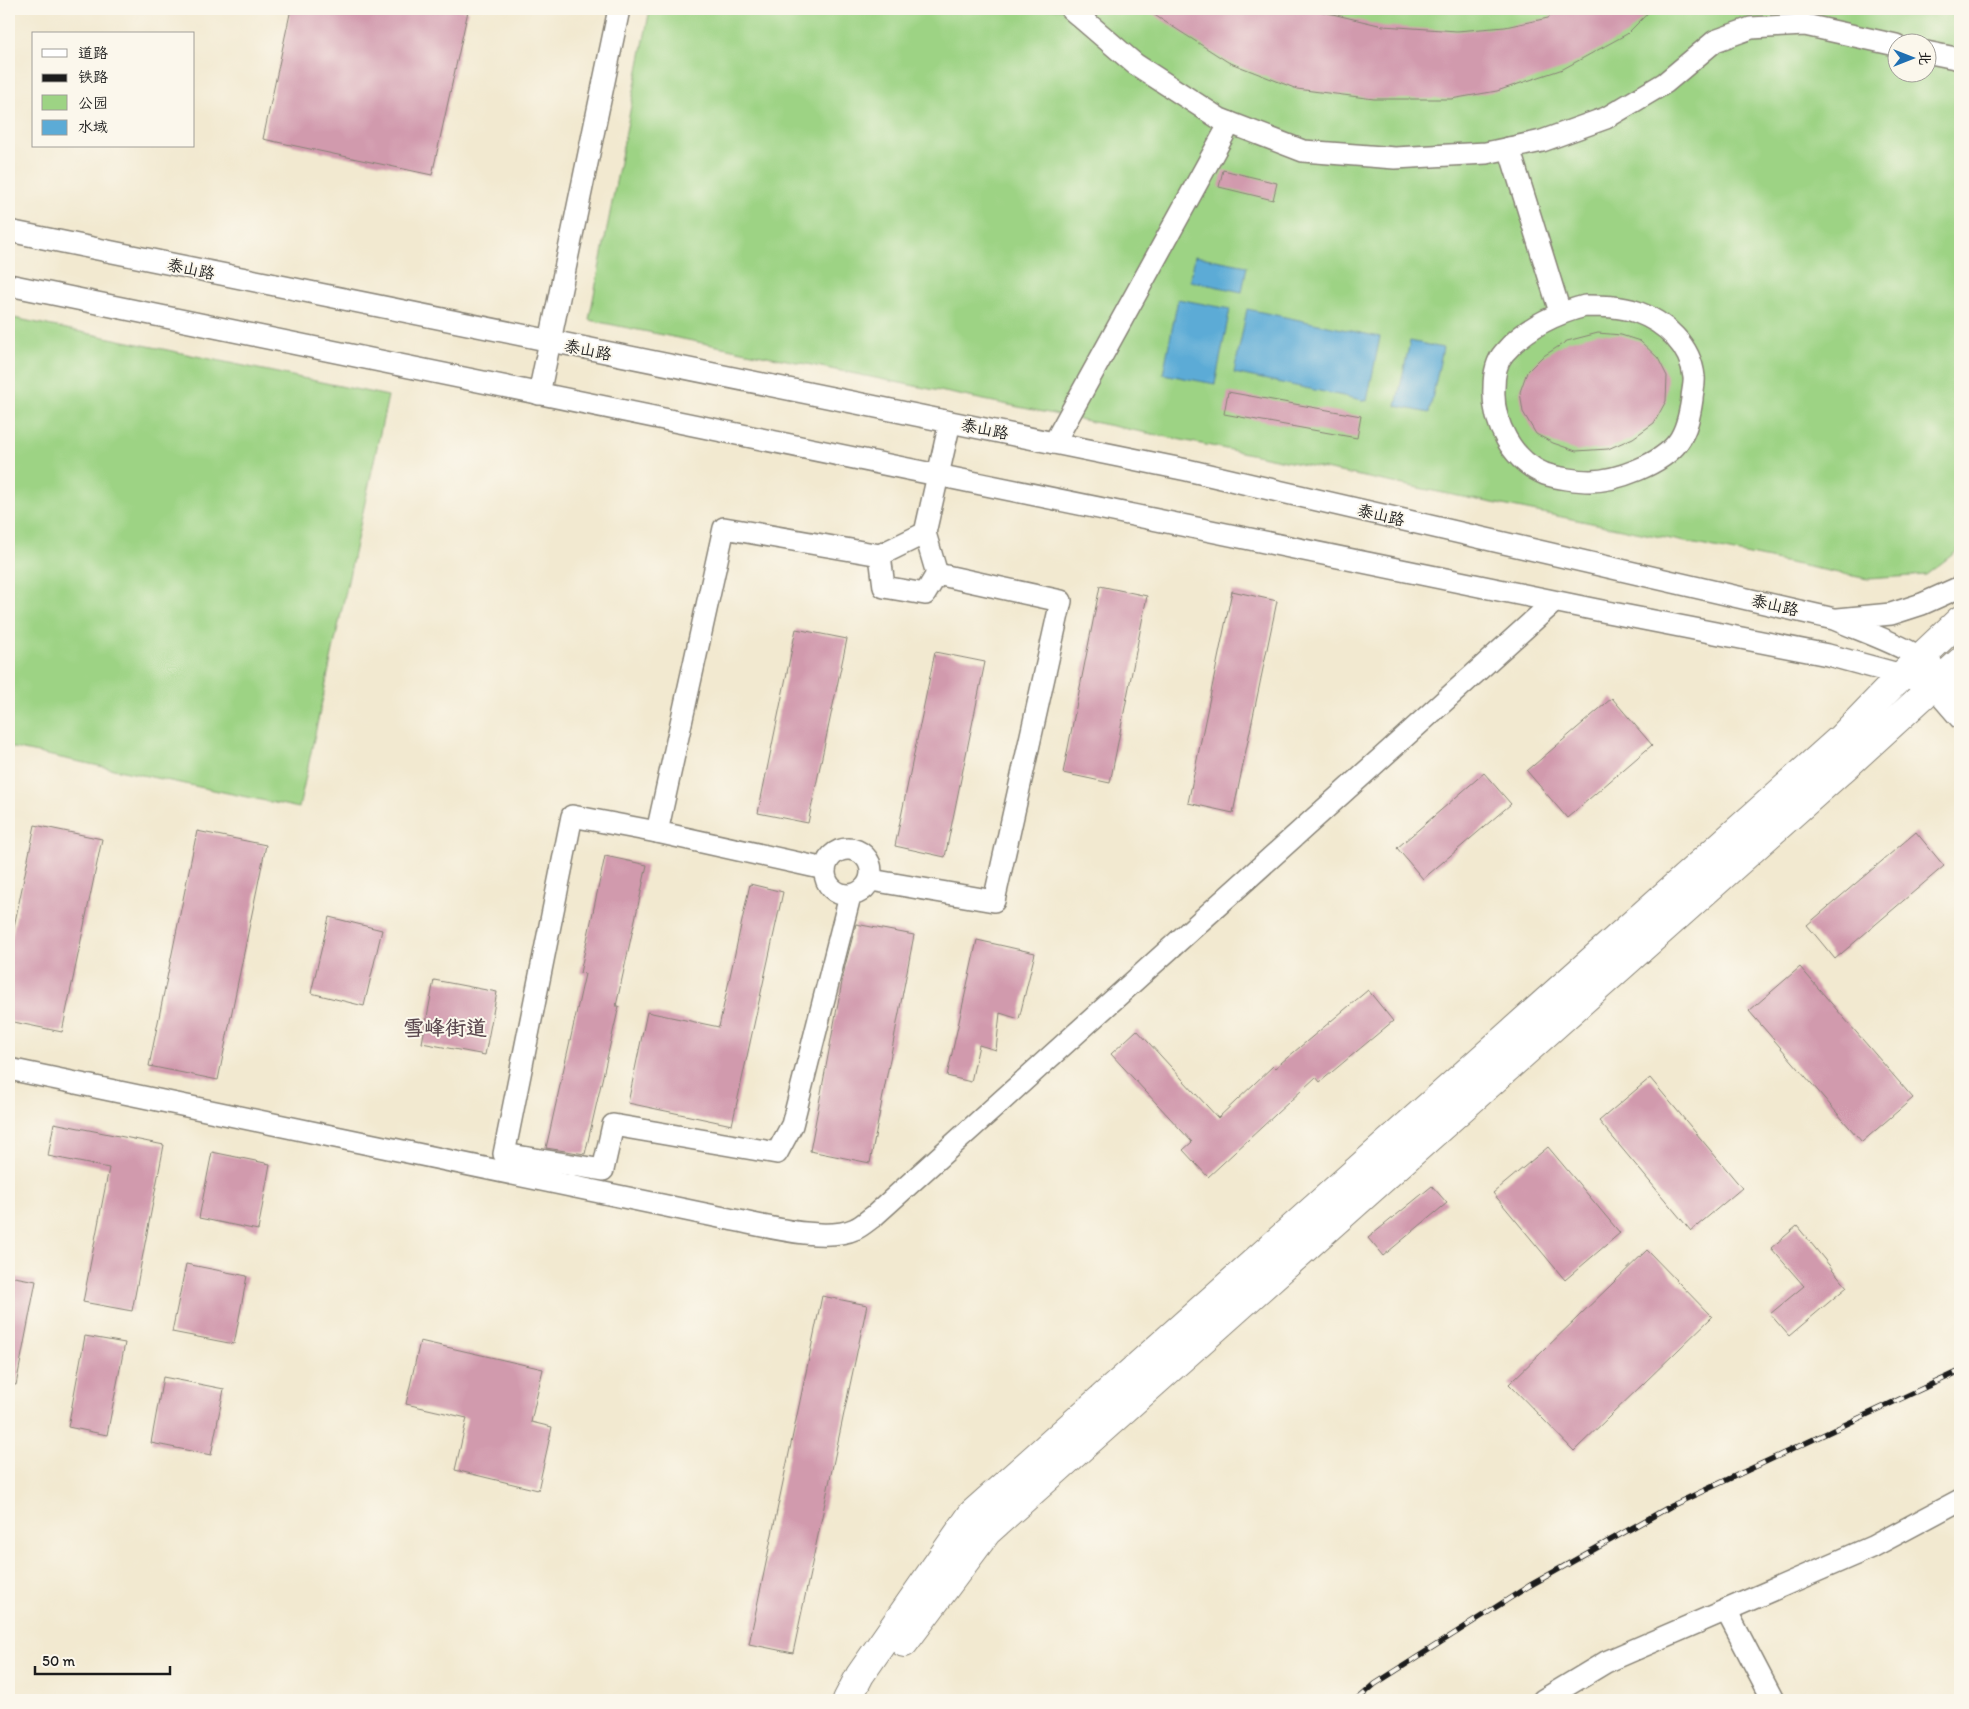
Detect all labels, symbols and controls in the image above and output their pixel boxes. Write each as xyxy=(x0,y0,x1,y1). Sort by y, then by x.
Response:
legend xyxy=(32,32,195,148)
north arrow xyxy=(1886,32,1936,82)
text: 道路 xyxy=(78,44,108,62)
text: 北 xyxy=(1916,51,1933,65)
text: 铁路 xyxy=(78,68,108,86)
text: 公园 xyxy=(78,94,108,112)
text: 水域 xyxy=(78,118,108,136)
street label: 泰山路 xyxy=(166,255,216,283)
street label: 泰山路 xyxy=(563,336,613,364)
street label: 泰山路 xyxy=(960,415,1010,443)
street label: 泰山路 xyxy=(1355,500,1407,530)
street label: 泰山路 xyxy=(1749,590,1801,620)
district label: 雪峰街道 xyxy=(403,1015,487,1040)
scale bar xyxy=(35,1644,170,1676)
text: 50 m xyxy=(42,1652,75,1670)

